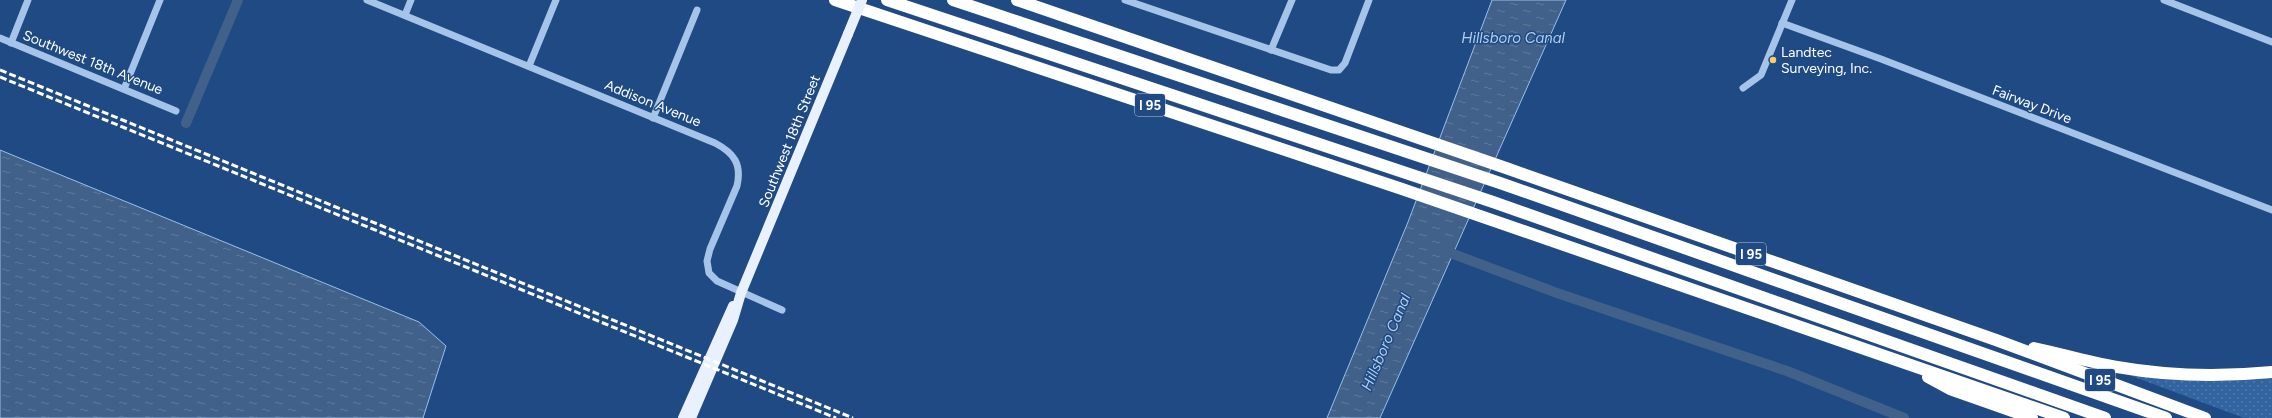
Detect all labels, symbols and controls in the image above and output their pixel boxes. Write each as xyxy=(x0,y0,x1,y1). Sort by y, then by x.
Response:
street label: Southwest 18th Avenue xyxy=(20,27,166,98)
water label: Hillsboro Canal xyxy=(1461,29,1565,47)
place label: Landtec Surveying, Inc. xyxy=(1781,44,1872,77)
marker: Landtec Surveying, Inc. xyxy=(1768,55,1778,65)
street label: Southwest 18th Street xyxy=(755,72,824,210)
street label: Addison Avenue xyxy=(602,76,704,131)
street label: Fairway Drive xyxy=(1990,82,2074,128)
road number: I 95 xyxy=(1135,94,1165,116)
road number: I 95 xyxy=(1736,243,1766,265)
water label: Hillsboro Canal xyxy=(1357,290,1415,393)
road number: I 95 xyxy=(2085,369,2115,391)

